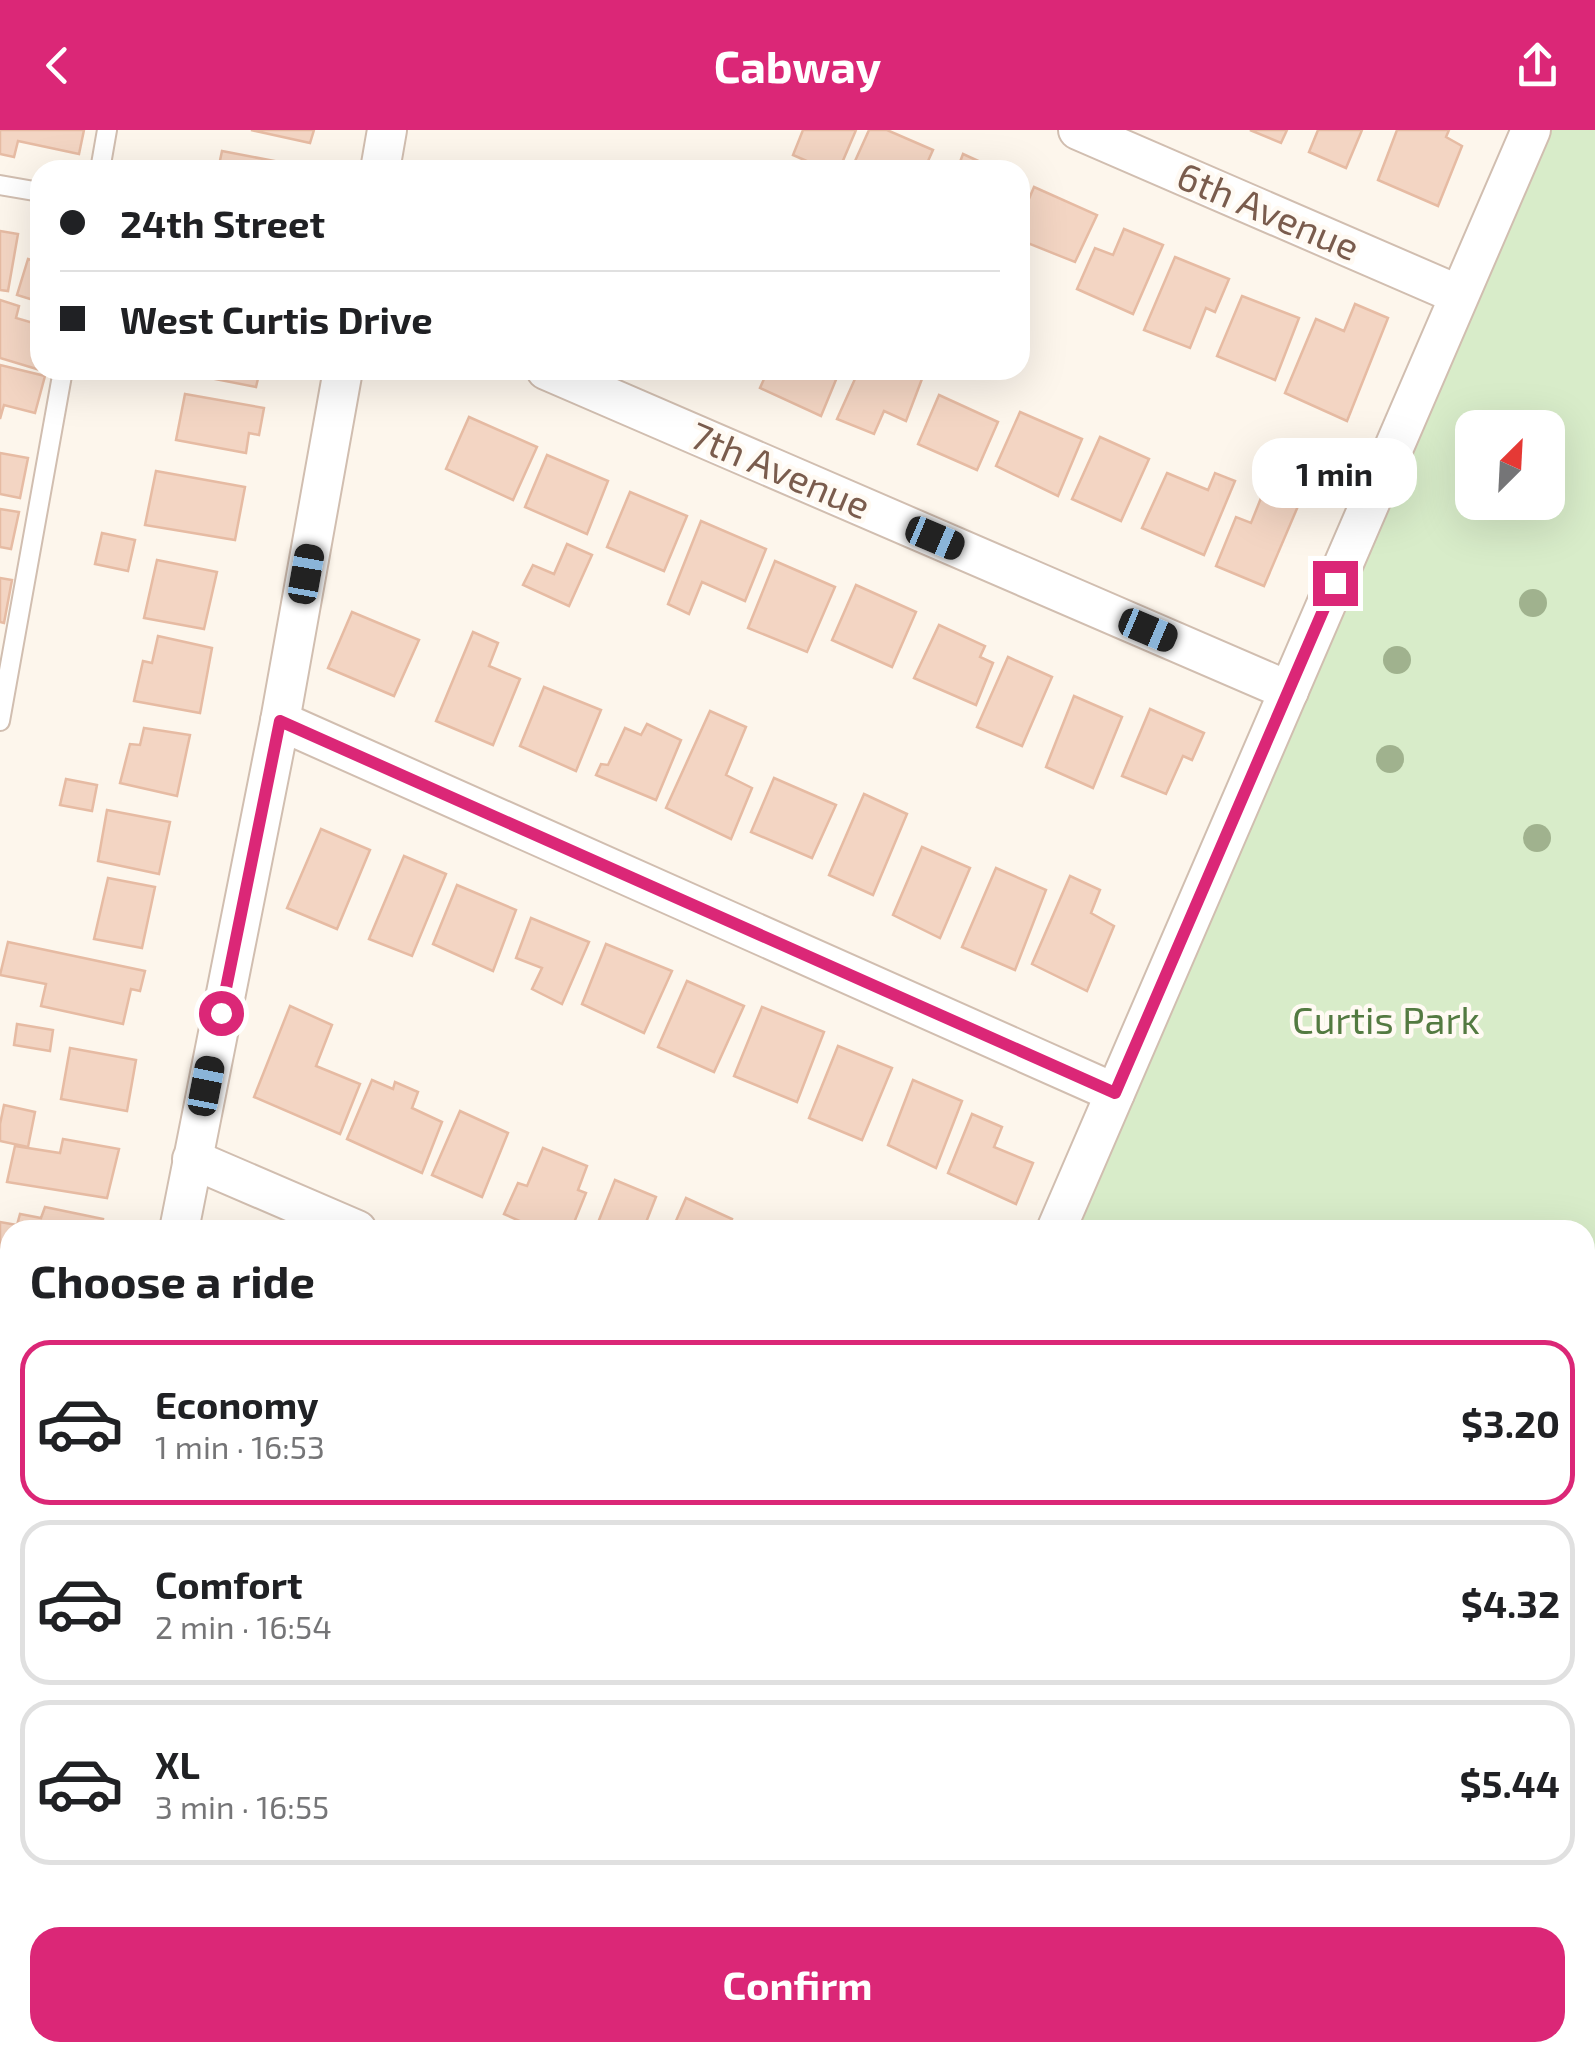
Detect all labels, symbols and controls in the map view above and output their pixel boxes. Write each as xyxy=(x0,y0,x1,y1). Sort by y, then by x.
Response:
icon: back xyxy=(30,38,85,93)
text: Cabway xyxy=(714,38,881,92)
icon: share xyxy=(1510,38,1565,93)
street label: 6th Avenue xyxy=(1171,151,1367,269)
text: 24th Street xyxy=(120,200,325,246)
text: West Curtis Drive xyxy=(120,296,433,342)
north arrow xyxy=(1455,410,1565,520)
map controls xyxy=(1455,410,1565,520)
street label: 7th Avenue xyxy=(684,411,878,528)
callout: 1 min xyxy=(1252,438,1418,508)
text: 1 min xyxy=(1296,454,1373,492)
car xyxy=(902,512,968,564)
car xyxy=(286,542,326,606)
route end xyxy=(1313,561,1358,606)
car xyxy=(1115,604,1181,656)
route start xyxy=(199,991,244,1036)
park label: Curtis Park xyxy=(1292,996,1480,1042)
car xyxy=(186,1054,226,1118)
text: Choose a ride xyxy=(30,1253,315,1307)
icon: car xyxy=(35,1378,125,1468)
text: Economy xyxy=(155,1381,319,1427)
text: $3.20 xyxy=(1461,1400,1560,1446)
text: 1 min · 16:53 xyxy=(155,1427,325,1465)
icon: car xyxy=(35,1558,125,1648)
text: Comfort xyxy=(155,1561,303,1607)
text: $4.32 xyxy=(1461,1580,1560,1626)
text: 2 min · 16:54 xyxy=(155,1607,332,1645)
icon: car xyxy=(35,1738,125,1828)
text: XL xyxy=(155,1741,200,1787)
text: $5.44 xyxy=(1459,1760,1560,1806)
text: 3 min · 16:55 xyxy=(155,1787,329,1825)
button: Confirm xyxy=(30,1927,1565,2042)

